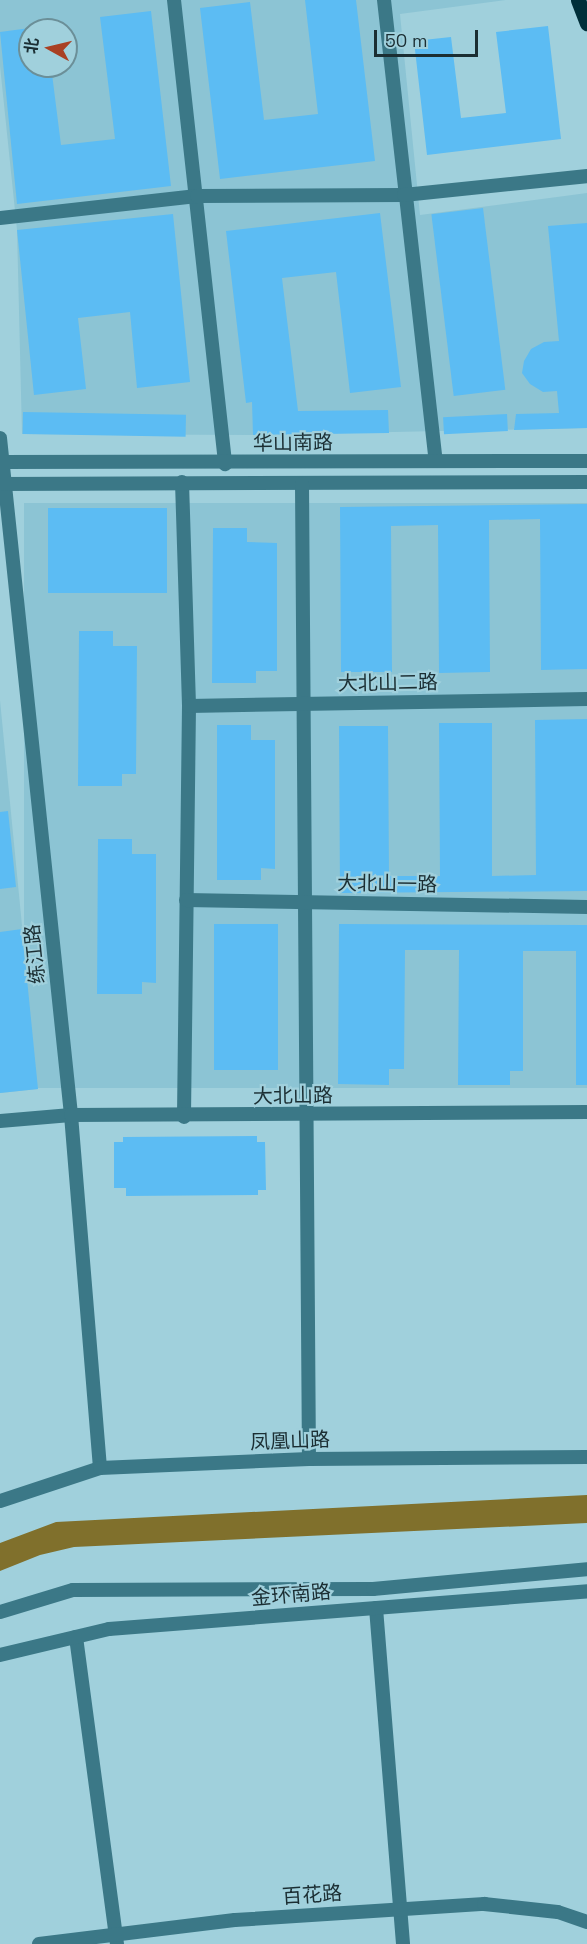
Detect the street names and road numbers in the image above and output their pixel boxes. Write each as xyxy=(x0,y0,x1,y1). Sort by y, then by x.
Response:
street label: 华山南路 xyxy=(253,430,333,456)
street label: 大北山二路 xyxy=(338,670,438,696)
street label: 大北山一路 xyxy=(337,871,437,897)
street label: 练江路 xyxy=(20,923,50,985)
street label: 大北山路 xyxy=(253,1083,333,1109)
street label: 凤凰山路 xyxy=(250,1428,330,1454)
street label: 金环南路 xyxy=(250,1580,332,1610)
street label: 百花路 xyxy=(281,1881,343,1909)

